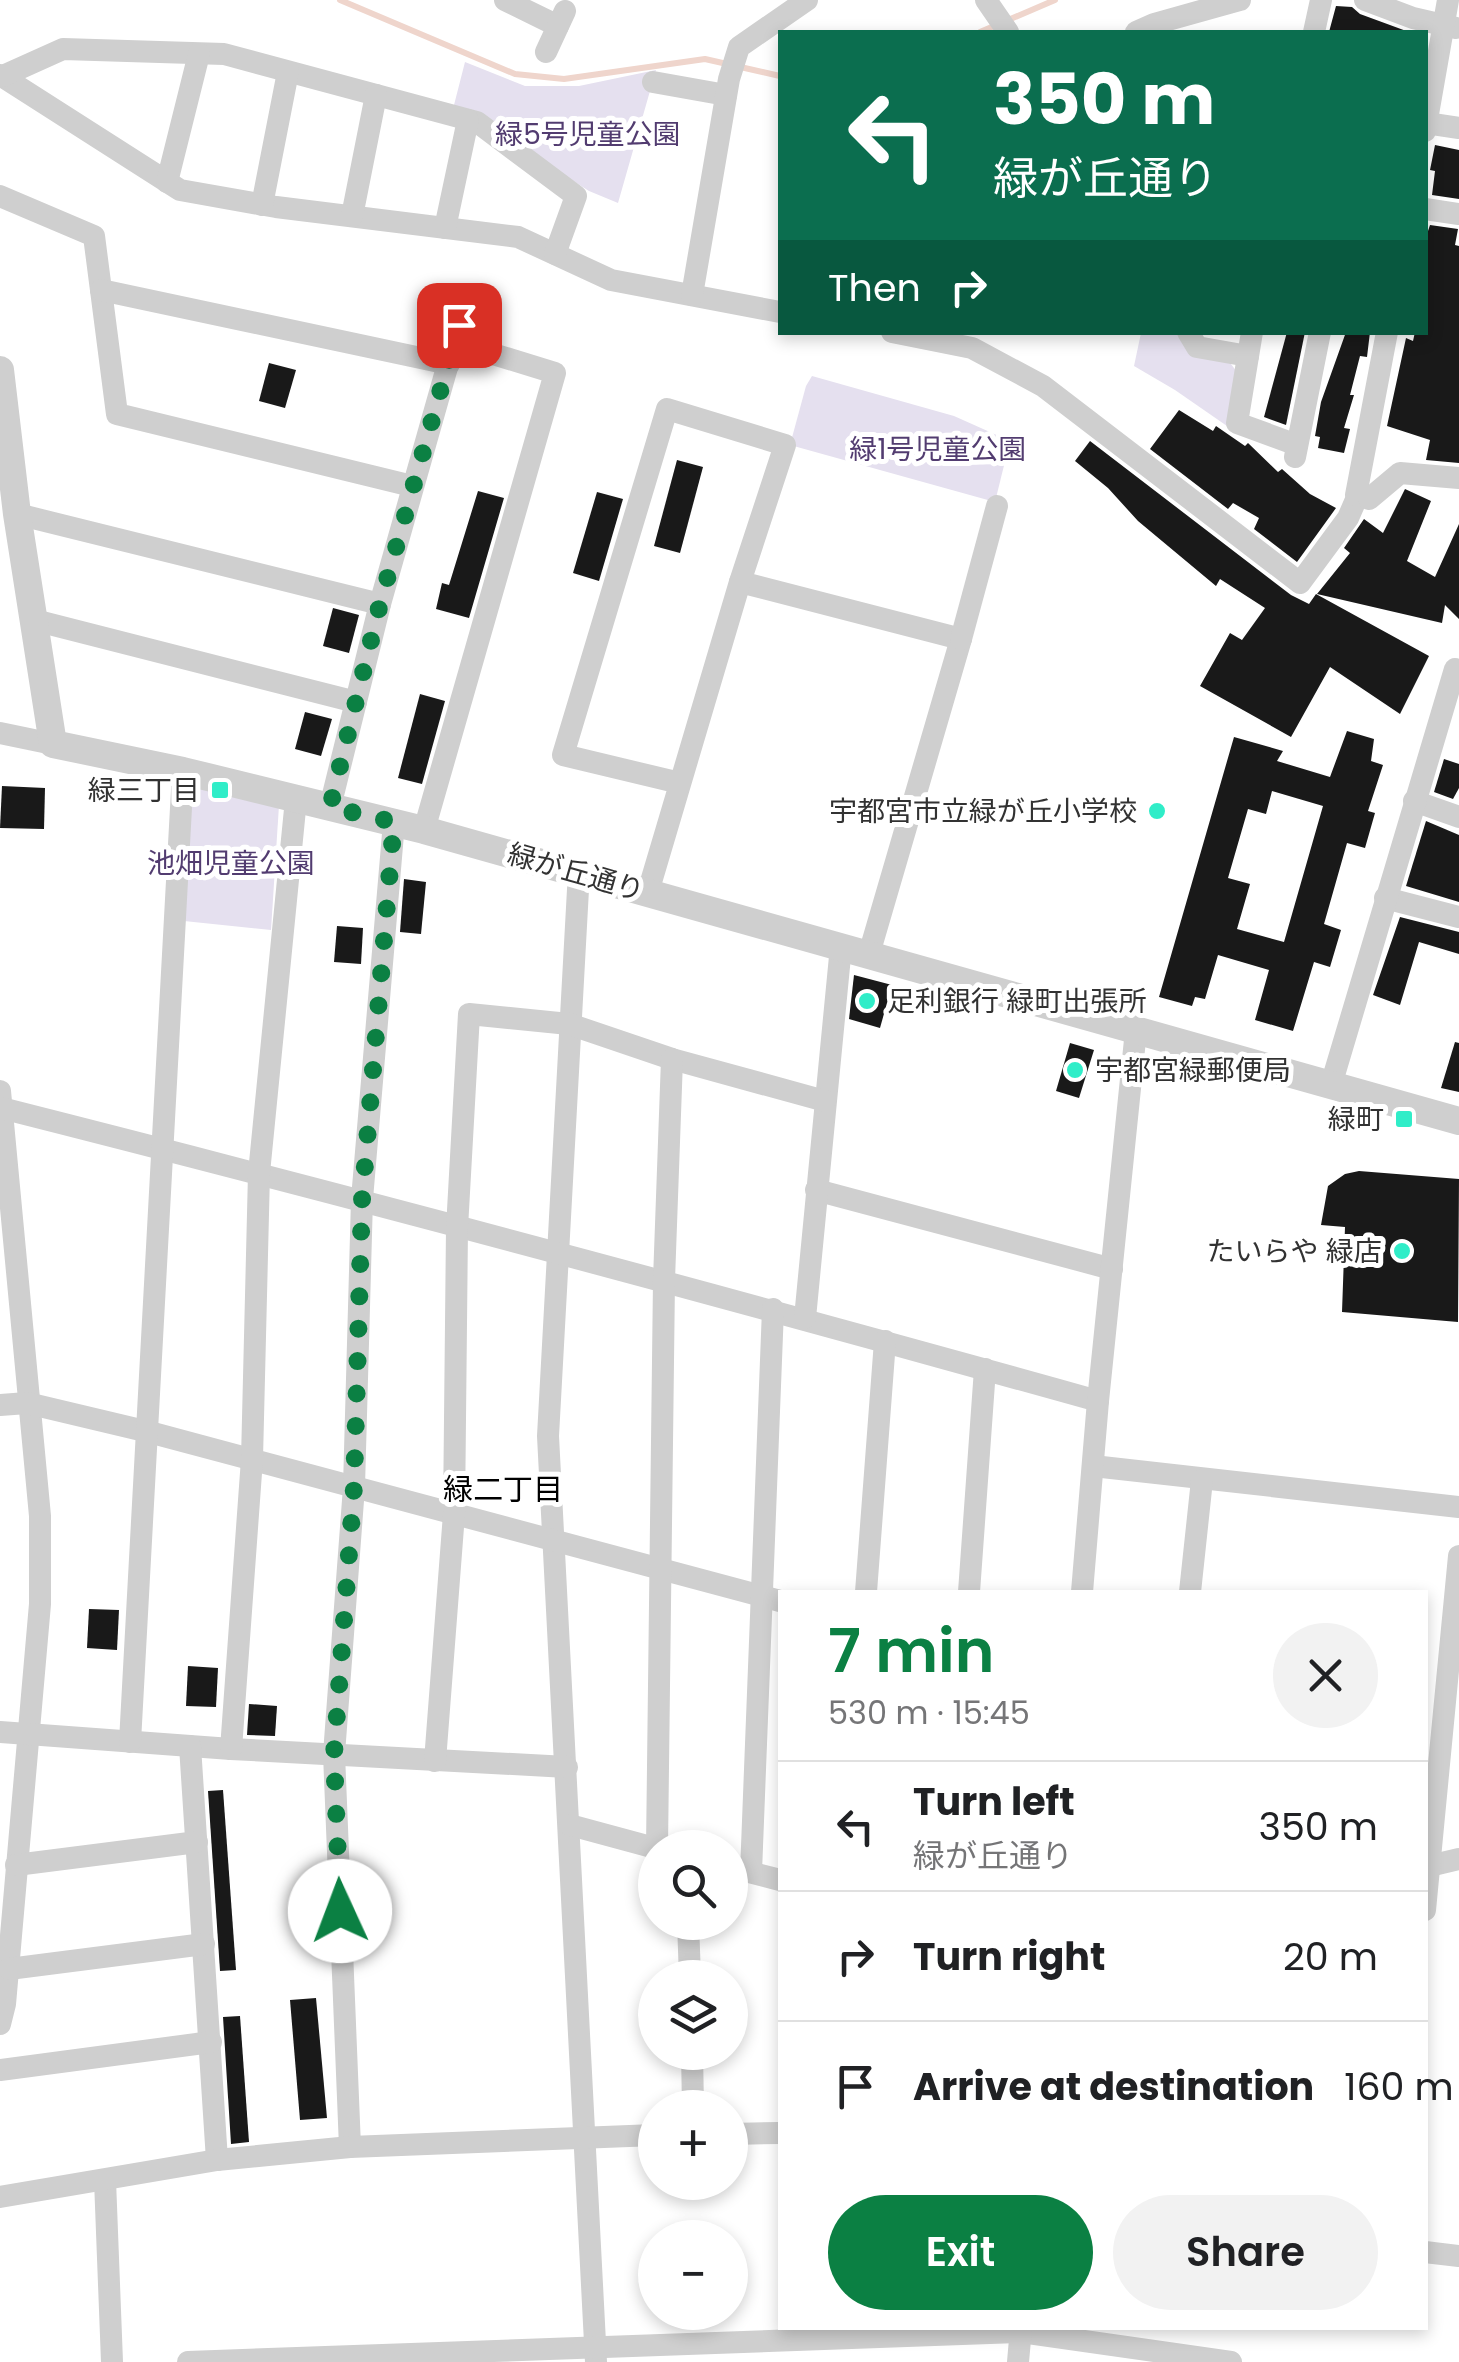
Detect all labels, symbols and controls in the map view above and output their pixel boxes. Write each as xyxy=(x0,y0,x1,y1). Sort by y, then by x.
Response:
text: 350 m xyxy=(993,50,1215,149)
icon: left xyxy=(828,70,958,200)
park label: 緑5号児童公園 xyxy=(495,115,681,154)
text: 緑が丘通り xyxy=(993,147,1218,210)
icon: right xyxy=(941,260,996,315)
text: Then xyxy=(828,261,921,314)
pin xyxy=(417,283,502,368)
icon: arrive xyxy=(432,298,487,353)
park label: 緑1号児童公園 xyxy=(850,430,1026,469)
place label: 緑三丁目 xyxy=(88,771,200,810)
marker: 緑三丁目 xyxy=(209,779,231,801)
place label: 宇都宮市立緑が丘小学校 xyxy=(829,792,1137,831)
marker: 宇都宮市立緑が丘小学校 xyxy=(1146,800,1168,822)
street label: 緑が丘通り xyxy=(503,834,649,911)
park label: 池畑児童公園 xyxy=(147,844,315,883)
place label: 足利銀行 緑町出張所 xyxy=(887,982,1146,1021)
marker: 足利銀行 緑町出張所 xyxy=(856,990,878,1012)
place label: 宇都宮緑郵便局 xyxy=(1095,1051,1291,1090)
marker: 宇都宮緑郵便局 xyxy=(1064,1059,1086,1081)
place label: 緑町 xyxy=(1328,1100,1384,1139)
marker: 緑町 xyxy=(1393,1108,1415,1130)
place label: たいらや 緑店 xyxy=(1207,1232,1382,1271)
marker: たいらや 緑店 xyxy=(1391,1240,1413,1262)
district label: 緑二丁目 xyxy=(443,1468,563,1511)
text: 7 min xyxy=(828,1609,994,1693)
button: close xyxy=(1273,1623,1378,1728)
text: 530 m · 15:45 xyxy=(828,1690,1030,1735)
text: Turn left xyxy=(913,1775,1075,1828)
icon: left xyxy=(828,1799,883,1854)
text: 350 m xyxy=(1259,1800,1378,1853)
map controls xyxy=(638,1830,748,2330)
button: search xyxy=(638,1830,748,1940)
text: 緑が丘通り xyxy=(913,1833,1073,1878)
position arrow xyxy=(288,1859,392,1963)
icon: right xyxy=(828,1929,883,1984)
text: Turn right xyxy=(913,1930,1105,1983)
text: 20 m xyxy=(1283,1930,1378,1983)
button: layers xyxy=(638,1960,748,2070)
icon: arrive xyxy=(828,2059,883,2114)
text: Arrive at destination xyxy=(913,2060,1314,2113)
text: 160 m xyxy=(1344,2060,1454,2113)
button: + xyxy=(638,2090,748,2200)
button: Exit xyxy=(828,2195,1093,2310)
button: Share xyxy=(1113,2195,1378,2310)
button: − xyxy=(638,2220,748,2330)

